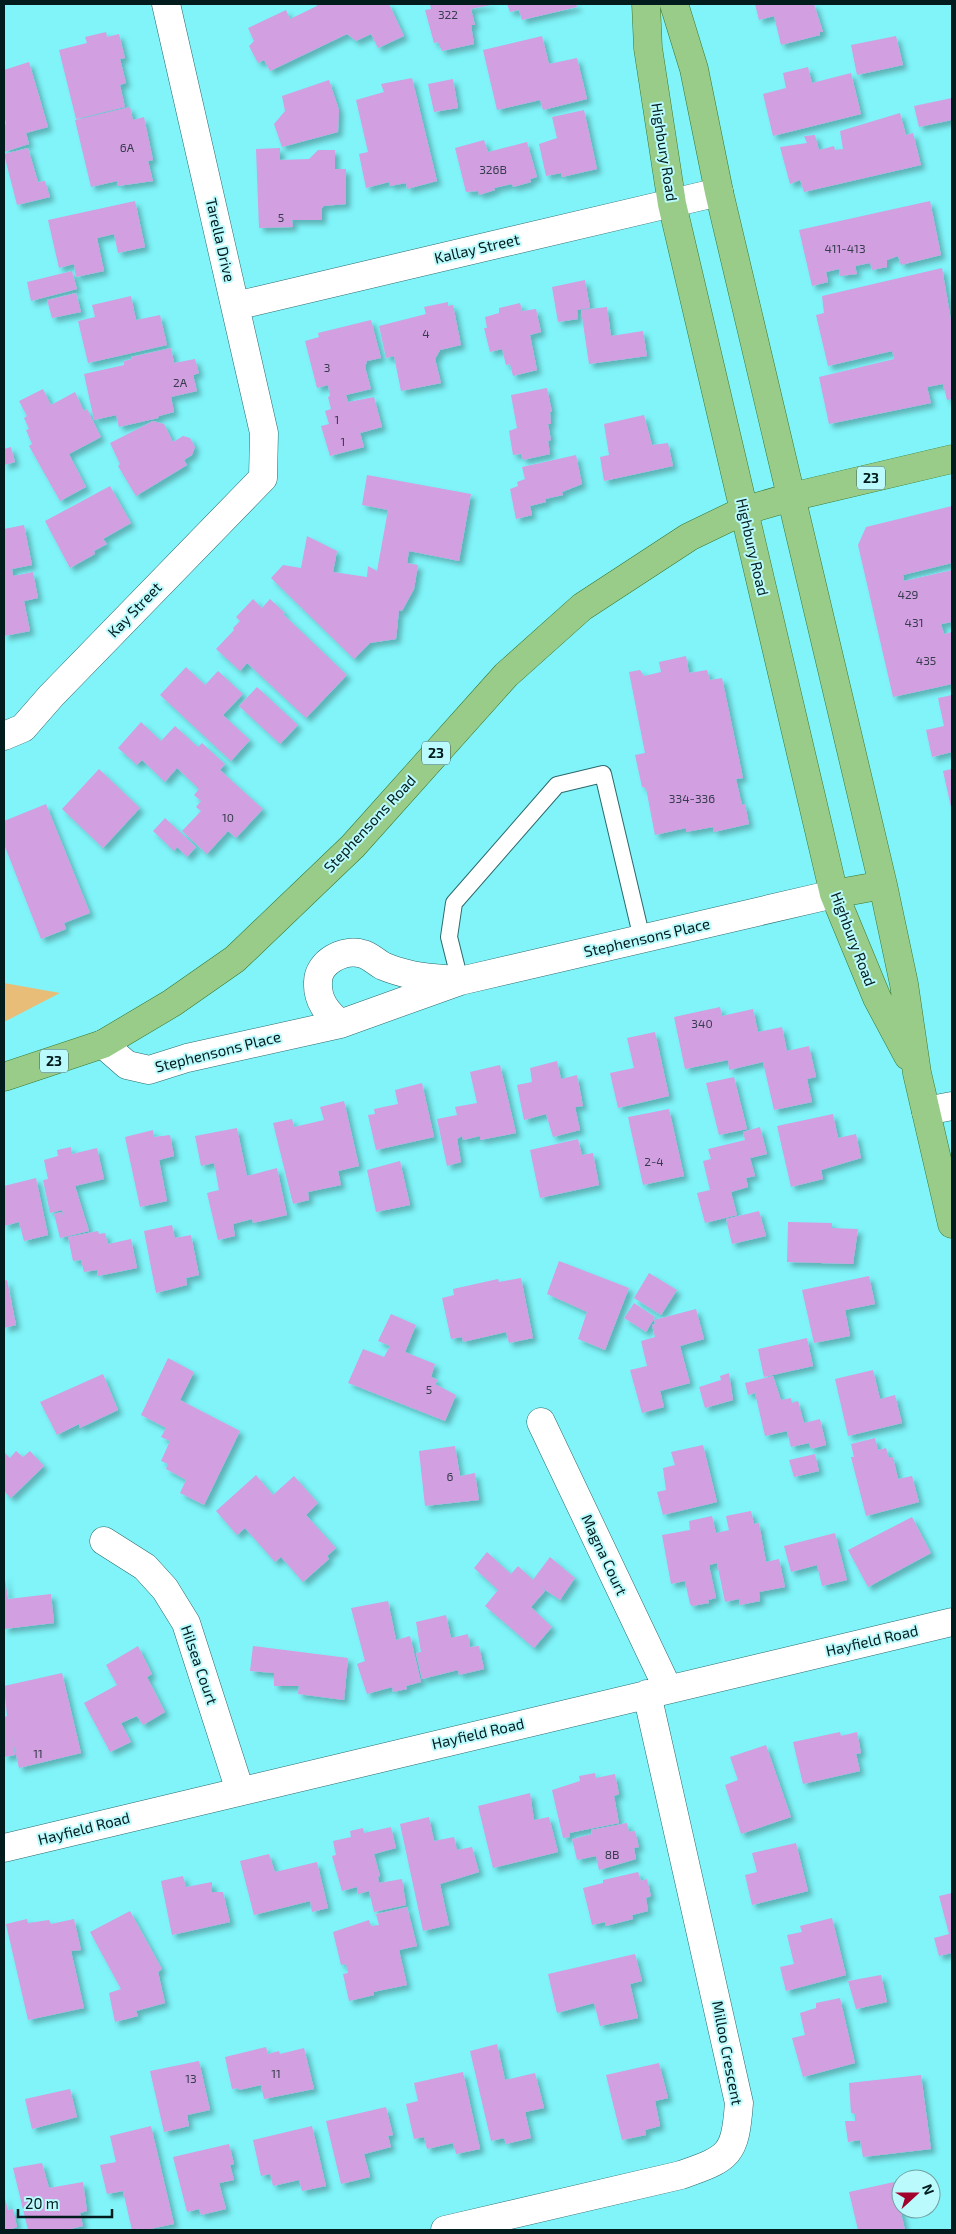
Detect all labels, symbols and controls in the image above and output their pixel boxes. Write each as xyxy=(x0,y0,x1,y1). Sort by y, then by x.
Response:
house number: 322 xyxy=(438,7,458,21)
street label: Highbury Road xyxy=(648,101,682,202)
house number: 6A xyxy=(120,140,135,154)
house number: 326B xyxy=(479,162,507,176)
street label: Tarella Drive xyxy=(203,196,239,283)
house number: 5 xyxy=(278,210,284,224)
street label: Kallay Street xyxy=(432,229,521,267)
house number: 411-413 xyxy=(824,241,866,255)
house number: 4 xyxy=(422,326,430,340)
house number: 3 xyxy=(324,360,330,374)
house number: 2A xyxy=(173,375,188,389)
house number: 1 xyxy=(335,412,339,426)
house number: 1 xyxy=(341,434,345,448)
road number: 23 xyxy=(857,466,885,489)
street label: Highbury Road xyxy=(733,496,773,597)
street label: Kay Street xyxy=(104,578,165,641)
house number: 429 xyxy=(898,587,919,601)
house number: 431 xyxy=(905,615,923,629)
house number: 435 xyxy=(916,653,936,667)
road number: 23 xyxy=(422,741,450,764)
street label: Stephensons Road xyxy=(319,771,419,876)
house number: 334-336 xyxy=(669,791,715,805)
house number: 10 xyxy=(222,810,234,824)
street label: Highbury Road xyxy=(828,889,880,988)
street label: Stephensons Place xyxy=(582,914,712,960)
house number: 340 xyxy=(691,1016,713,1030)
street label: Stephensons Place xyxy=(153,1027,282,1075)
road number: 23 xyxy=(40,1050,68,1072)
house number: 2-4 xyxy=(644,1154,664,1168)
house number: 5 xyxy=(426,1382,432,1396)
house number: 6 xyxy=(447,1469,454,1483)
street label: Magna Court xyxy=(578,1511,632,1598)
street label: Hayfield Road xyxy=(824,1621,920,1659)
street label: Hilsea Court xyxy=(178,1623,222,1707)
street label: Hayfield Road xyxy=(430,1714,526,1752)
house number: 11 xyxy=(33,1746,43,1760)
street label: Hayfield Road xyxy=(36,1808,132,1848)
house number: 8B xyxy=(605,1847,619,1861)
street label: Milloo Crescent xyxy=(709,1999,747,2107)
house number: 11 xyxy=(271,2066,281,2080)
house number: 13 xyxy=(185,2071,197,2085)
north arrow xyxy=(891,2169,941,2219)
text: N xyxy=(919,2181,938,2197)
scale bar xyxy=(18,2186,111,2218)
text: 20 m xyxy=(25,2194,59,2212)

